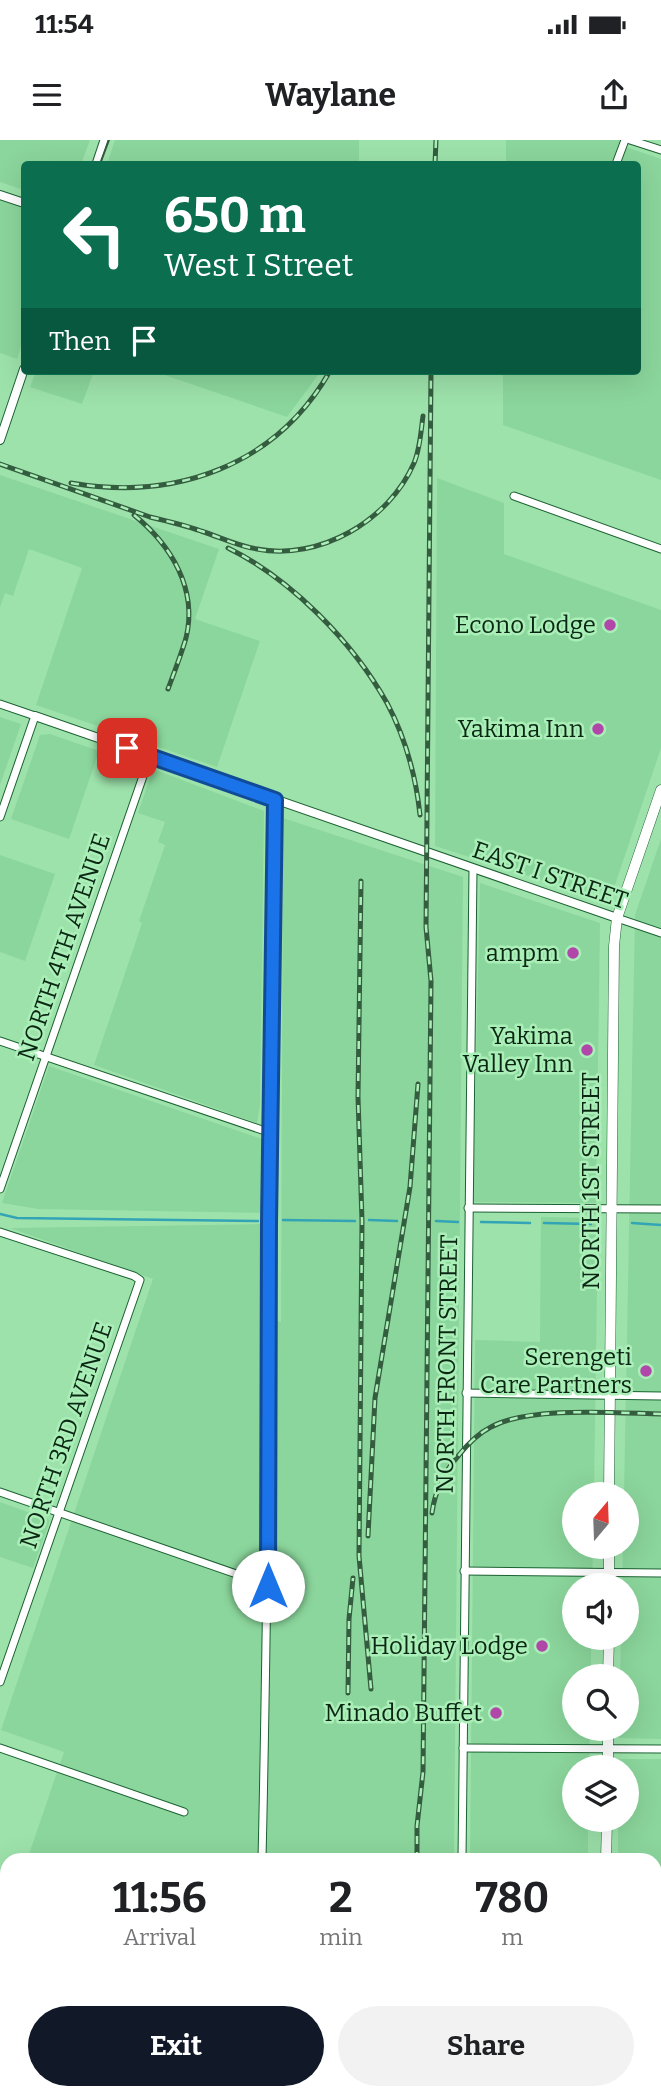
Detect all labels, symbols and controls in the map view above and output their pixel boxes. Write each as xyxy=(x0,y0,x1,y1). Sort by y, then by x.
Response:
text: 11:54 xyxy=(35,9,94,40)
icon: menu xyxy=(28,76,66,114)
text: Waylane xyxy=(265,76,396,114)
icon: share xyxy=(595,76,633,114)
text: 650 m xyxy=(164,186,306,245)
icon: left xyxy=(49,189,140,280)
text: West I Street xyxy=(164,246,353,284)
icon: arrive xyxy=(125,322,163,360)
text: Then xyxy=(49,326,111,357)
place label: Econo Lodge xyxy=(455,611,596,639)
marker: Econo Lodge xyxy=(602,617,618,633)
place label: Yakima Inn xyxy=(458,715,584,743)
pin xyxy=(97,718,157,778)
marker: Yakima Inn xyxy=(590,721,606,737)
icon: arrive xyxy=(108,729,146,767)
street label: NORTH 4TH AVENUE xyxy=(12,830,116,1064)
street label: EAST I STREET xyxy=(469,835,631,915)
place label: ampm xyxy=(486,939,559,967)
marker: ampm xyxy=(565,945,581,961)
place label: Yakima Valley Inn xyxy=(463,1022,573,1078)
marker: Yakima Valley Inn xyxy=(579,1042,595,1058)
street label: NORTH 1ST STREET xyxy=(577,1072,605,1290)
street label: NORTH FRONT STREET xyxy=(431,1234,463,1494)
street label: NORTH 3RD AVENUE xyxy=(14,1318,118,1552)
place label: Serengeti Care Partners xyxy=(480,1343,632,1399)
marker: Serengeti Care Partners xyxy=(638,1363,654,1379)
north arrow xyxy=(562,1482,639,1559)
map controls xyxy=(562,1482,639,1832)
position arrow xyxy=(231,1549,305,1623)
button: sound xyxy=(562,1573,639,1650)
place label: Holiday Lodge xyxy=(370,1632,528,1660)
marker: Holiday Lodge xyxy=(534,1638,550,1654)
button: search xyxy=(562,1664,639,1741)
place label: Minado Buffet xyxy=(324,1699,482,1727)
marker: Minado Buffet xyxy=(488,1705,504,1721)
button: layers xyxy=(562,1755,639,1832)
text: 11:56 xyxy=(113,1873,207,1923)
text: 2 xyxy=(329,1873,353,1923)
text: 780 xyxy=(475,1873,549,1923)
text: Arrival xyxy=(123,1923,196,1951)
text: min xyxy=(319,1923,363,1951)
text: m xyxy=(501,1923,523,1951)
button: Exit xyxy=(28,2006,324,2086)
button: Share xyxy=(338,2006,634,2086)

